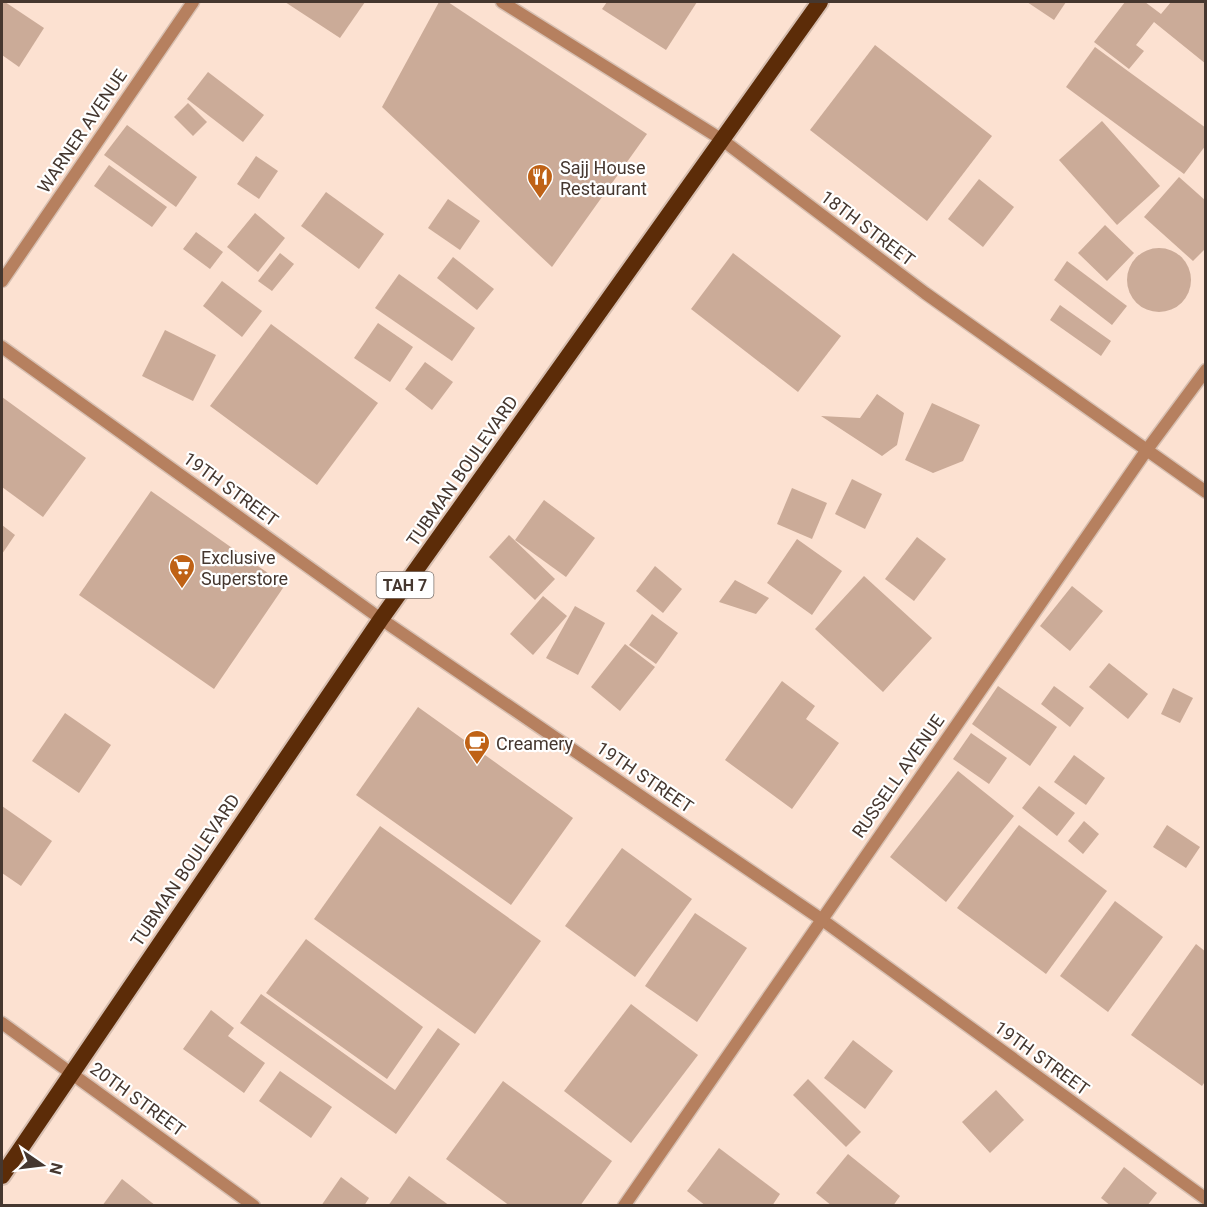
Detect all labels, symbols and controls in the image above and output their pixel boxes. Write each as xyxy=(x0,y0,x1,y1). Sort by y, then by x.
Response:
street label: WARNER AVENUE xyxy=(33,65,131,197)
place label: Sajj House Restaurant xyxy=(560,157,647,199)
restaurant icon: Sajj House Restaurant xyxy=(525,162,555,200)
street label: 18TH STREET xyxy=(817,186,919,270)
street label: TUBMAN BOULEVARD xyxy=(402,392,522,550)
street label: 19TH STREET xyxy=(179,448,283,531)
place label: Exclusive Superstore xyxy=(201,547,288,589)
supermarket icon: Exclusive Superstore xyxy=(167,552,197,590)
road number: TAH 7 xyxy=(376,572,434,598)
street label: RUSSELL AVENUE xyxy=(848,710,948,842)
cafe icon: Creamery xyxy=(462,728,492,766)
place label: Creamery xyxy=(496,733,574,754)
street label: 19TH STREET xyxy=(593,737,698,817)
street label: TUBMAN BOULEVARD xyxy=(126,790,244,950)
street label: 19TH STREET xyxy=(990,1017,1094,1100)
street label: 20TH STREET xyxy=(86,1058,190,1141)
north arrow xyxy=(12,1135,72,1195)
text: N xyxy=(45,1161,67,1176)

